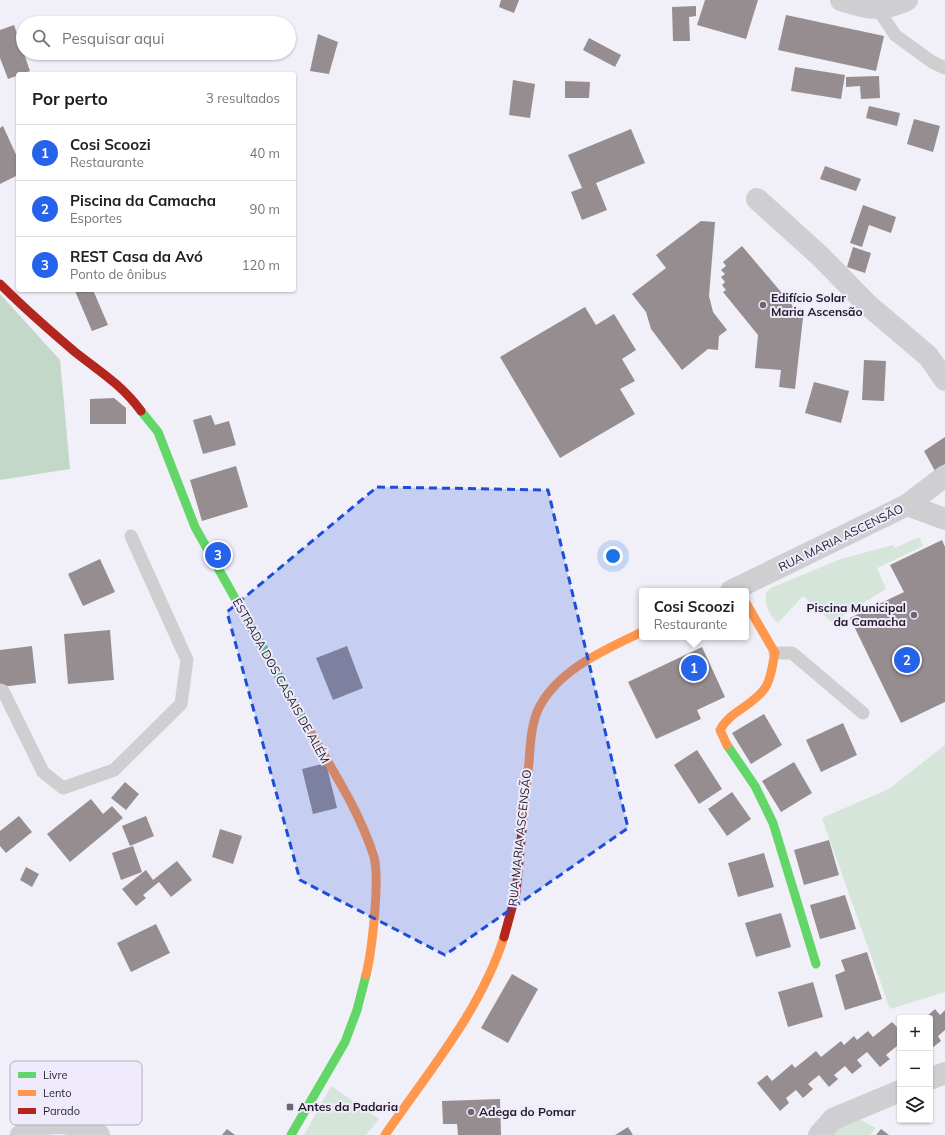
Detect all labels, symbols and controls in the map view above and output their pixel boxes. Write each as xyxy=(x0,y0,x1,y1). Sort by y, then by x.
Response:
search box xyxy=(16,16,296,60)
icon: search xyxy=(30,27,52,49)
text: Pesquisar aqui xyxy=(62,29,164,48)
text: Por perto xyxy=(32,88,108,109)
text: 3 resultados xyxy=(206,90,280,106)
text: Cosi Scoozi xyxy=(70,135,151,154)
text: 1 xyxy=(41,145,49,161)
text: 40 m xyxy=(250,145,280,161)
text: Restaurante xyxy=(70,154,144,170)
text: Piscina da Camacha xyxy=(70,191,216,210)
text: 2 xyxy=(41,201,49,217)
text: 90 m xyxy=(250,201,280,217)
text: Esportes xyxy=(70,210,122,226)
text: REST Casa da Avó xyxy=(70,247,203,266)
text: 3 xyxy=(41,257,49,273)
text: 120 m xyxy=(242,257,280,273)
text: Ponto de ônibus xyxy=(70,266,167,282)
place label: Edifício Solar Maria Ascensão xyxy=(771,290,863,319)
marker: Edifício Solar Maria Ascensão xyxy=(758,300,768,310)
street label: RUA MARIA ASCENSÃO xyxy=(776,501,906,574)
pin: 3 xyxy=(205,540,231,570)
your location xyxy=(603,546,623,566)
popup xyxy=(639,588,749,640)
street label: ESTRADA DOS CASAIS DE ALÉM xyxy=(230,595,333,766)
text: Cosi Scoozi xyxy=(654,597,734,616)
place label: Piscina Municipal da Camacha xyxy=(807,600,906,629)
marker: Piscina Municipal da Camacha xyxy=(909,610,919,620)
text: Restaurante xyxy=(654,616,727,632)
pin: 2 xyxy=(894,645,920,675)
pin: 1 xyxy=(681,653,707,683)
street label: RUA MARIA ASCENSÃO xyxy=(505,769,534,907)
map controls xyxy=(897,1015,933,1123)
button: + xyxy=(897,1015,933,1051)
button: − xyxy=(897,1051,933,1087)
legend xyxy=(10,1061,142,1125)
text: Livre xyxy=(43,1068,67,1082)
text: Lento xyxy=(43,1086,71,1100)
button: layers xyxy=(897,1087,933,1123)
place label: Antes da Padaria xyxy=(298,1099,398,1114)
marker: Antes da Padaria xyxy=(285,1102,295,1112)
text: Parado xyxy=(43,1104,80,1118)
place label: Adega do Pomar xyxy=(479,1104,576,1119)
marker: Adega do Pomar xyxy=(466,1107,476,1117)

